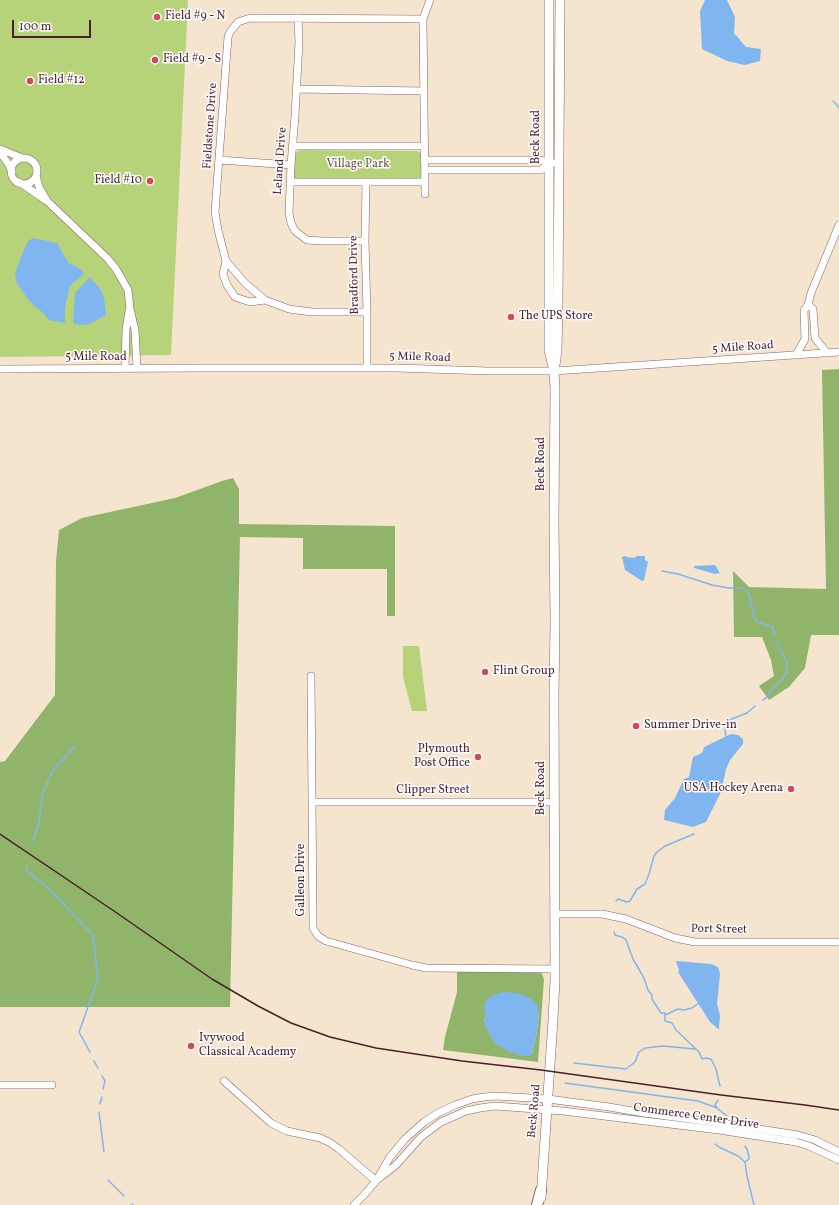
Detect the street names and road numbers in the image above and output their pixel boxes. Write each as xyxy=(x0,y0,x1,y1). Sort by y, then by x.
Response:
street label: Fieldstone Drive xyxy=(201,83,221,169)
street label: Beck Road xyxy=(530,110,544,164)
street label: Leland Drive xyxy=(271,127,291,195)
street label: Bradford Drive xyxy=(347,235,363,315)
street label: 5 Mile Road xyxy=(712,339,774,357)
street label: 5 Mile Road xyxy=(389,350,451,366)
street label: 5 Mile Road xyxy=(65,351,127,365)
street label: Beck Road xyxy=(535,437,549,491)
street label: Beck Road xyxy=(535,761,549,815)
street label: Clipper Street xyxy=(396,784,470,798)
street label: Galleon Drive xyxy=(295,844,309,916)
street label: Port Street xyxy=(691,922,747,938)
street label: Beck Road xyxy=(525,1083,545,1139)
street label: Commerce Center Drive xyxy=(632,1101,760,1133)

